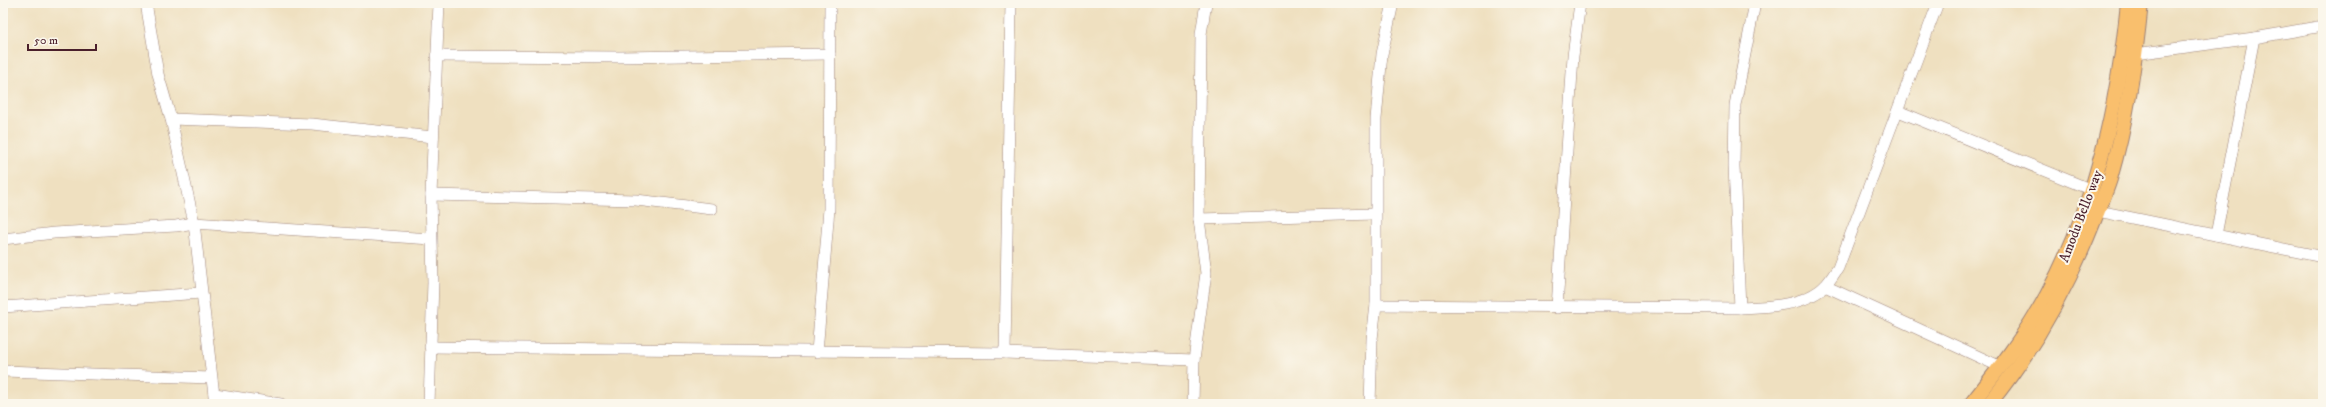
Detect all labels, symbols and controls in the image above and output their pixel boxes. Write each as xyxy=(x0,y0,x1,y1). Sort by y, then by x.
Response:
scale bar xyxy=(28,26,96,52)
text: 50 m xyxy=(34,33,58,48)
street label: Amodu Bello way xyxy=(2055,167,2107,265)

